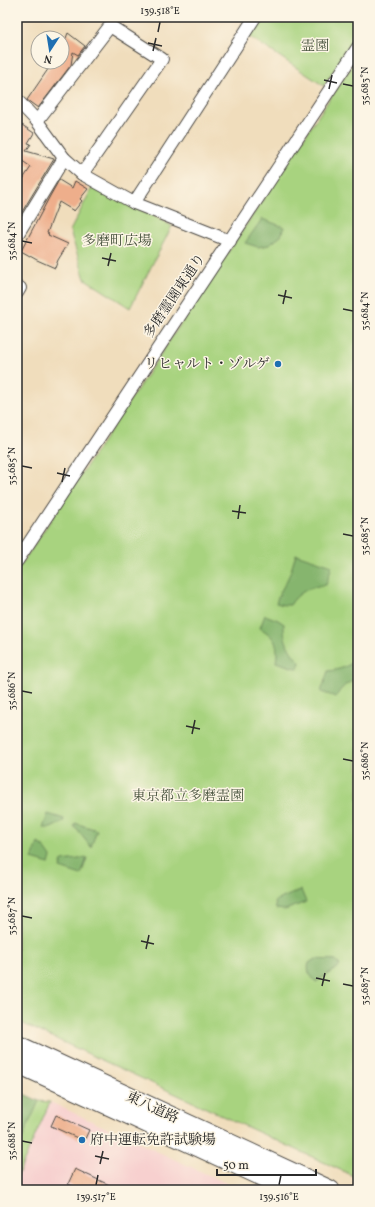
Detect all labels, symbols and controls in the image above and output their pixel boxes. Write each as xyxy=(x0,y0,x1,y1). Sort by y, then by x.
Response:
text: 139.518°E xyxy=(140,4,180,18)
north arrow xyxy=(30,30,70,70)
park label: 霊園 xyxy=(301,37,329,56)
text: N xyxy=(43,50,54,66)
text: 35.683°N xyxy=(358,66,372,105)
text: 35.684°N xyxy=(5,221,19,260)
park label: 多磨町広場 xyxy=(82,232,152,251)
street label: 多磨霊園東通り xyxy=(140,250,210,342)
text: 35.684°N xyxy=(358,291,372,330)
place label: リヒャルト・ゾルゲ xyxy=(144,355,270,374)
marker: リヒャルト・ゾルゲ xyxy=(273,359,283,369)
text: 35.685°N xyxy=(5,446,19,485)
text: 35.685°N xyxy=(358,516,372,555)
text: 35.686°N xyxy=(5,671,19,710)
text: 35.686°N xyxy=(358,741,372,780)
park label: 東京都立多磨霊園 xyxy=(132,787,244,806)
text: 35.687°N xyxy=(5,896,19,935)
text: 35.687°N xyxy=(358,966,372,1005)
street label: 東八道路 xyxy=(123,1088,181,1128)
text: 35.688°N xyxy=(5,1121,19,1160)
place label: 府中運転免許試験場 xyxy=(90,1131,216,1150)
marker: 府中運転免許試験場 xyxy=(77,1135,87,1145)
scale bar xyxy=(217,1151,316,1177)
text: 50 m xyxy=(223,1158,249,1174)
text: 139.517°E xyxy=(76,1190,116,1204)
text: 139.516°E xyxy=(259,1190,299,1204)

